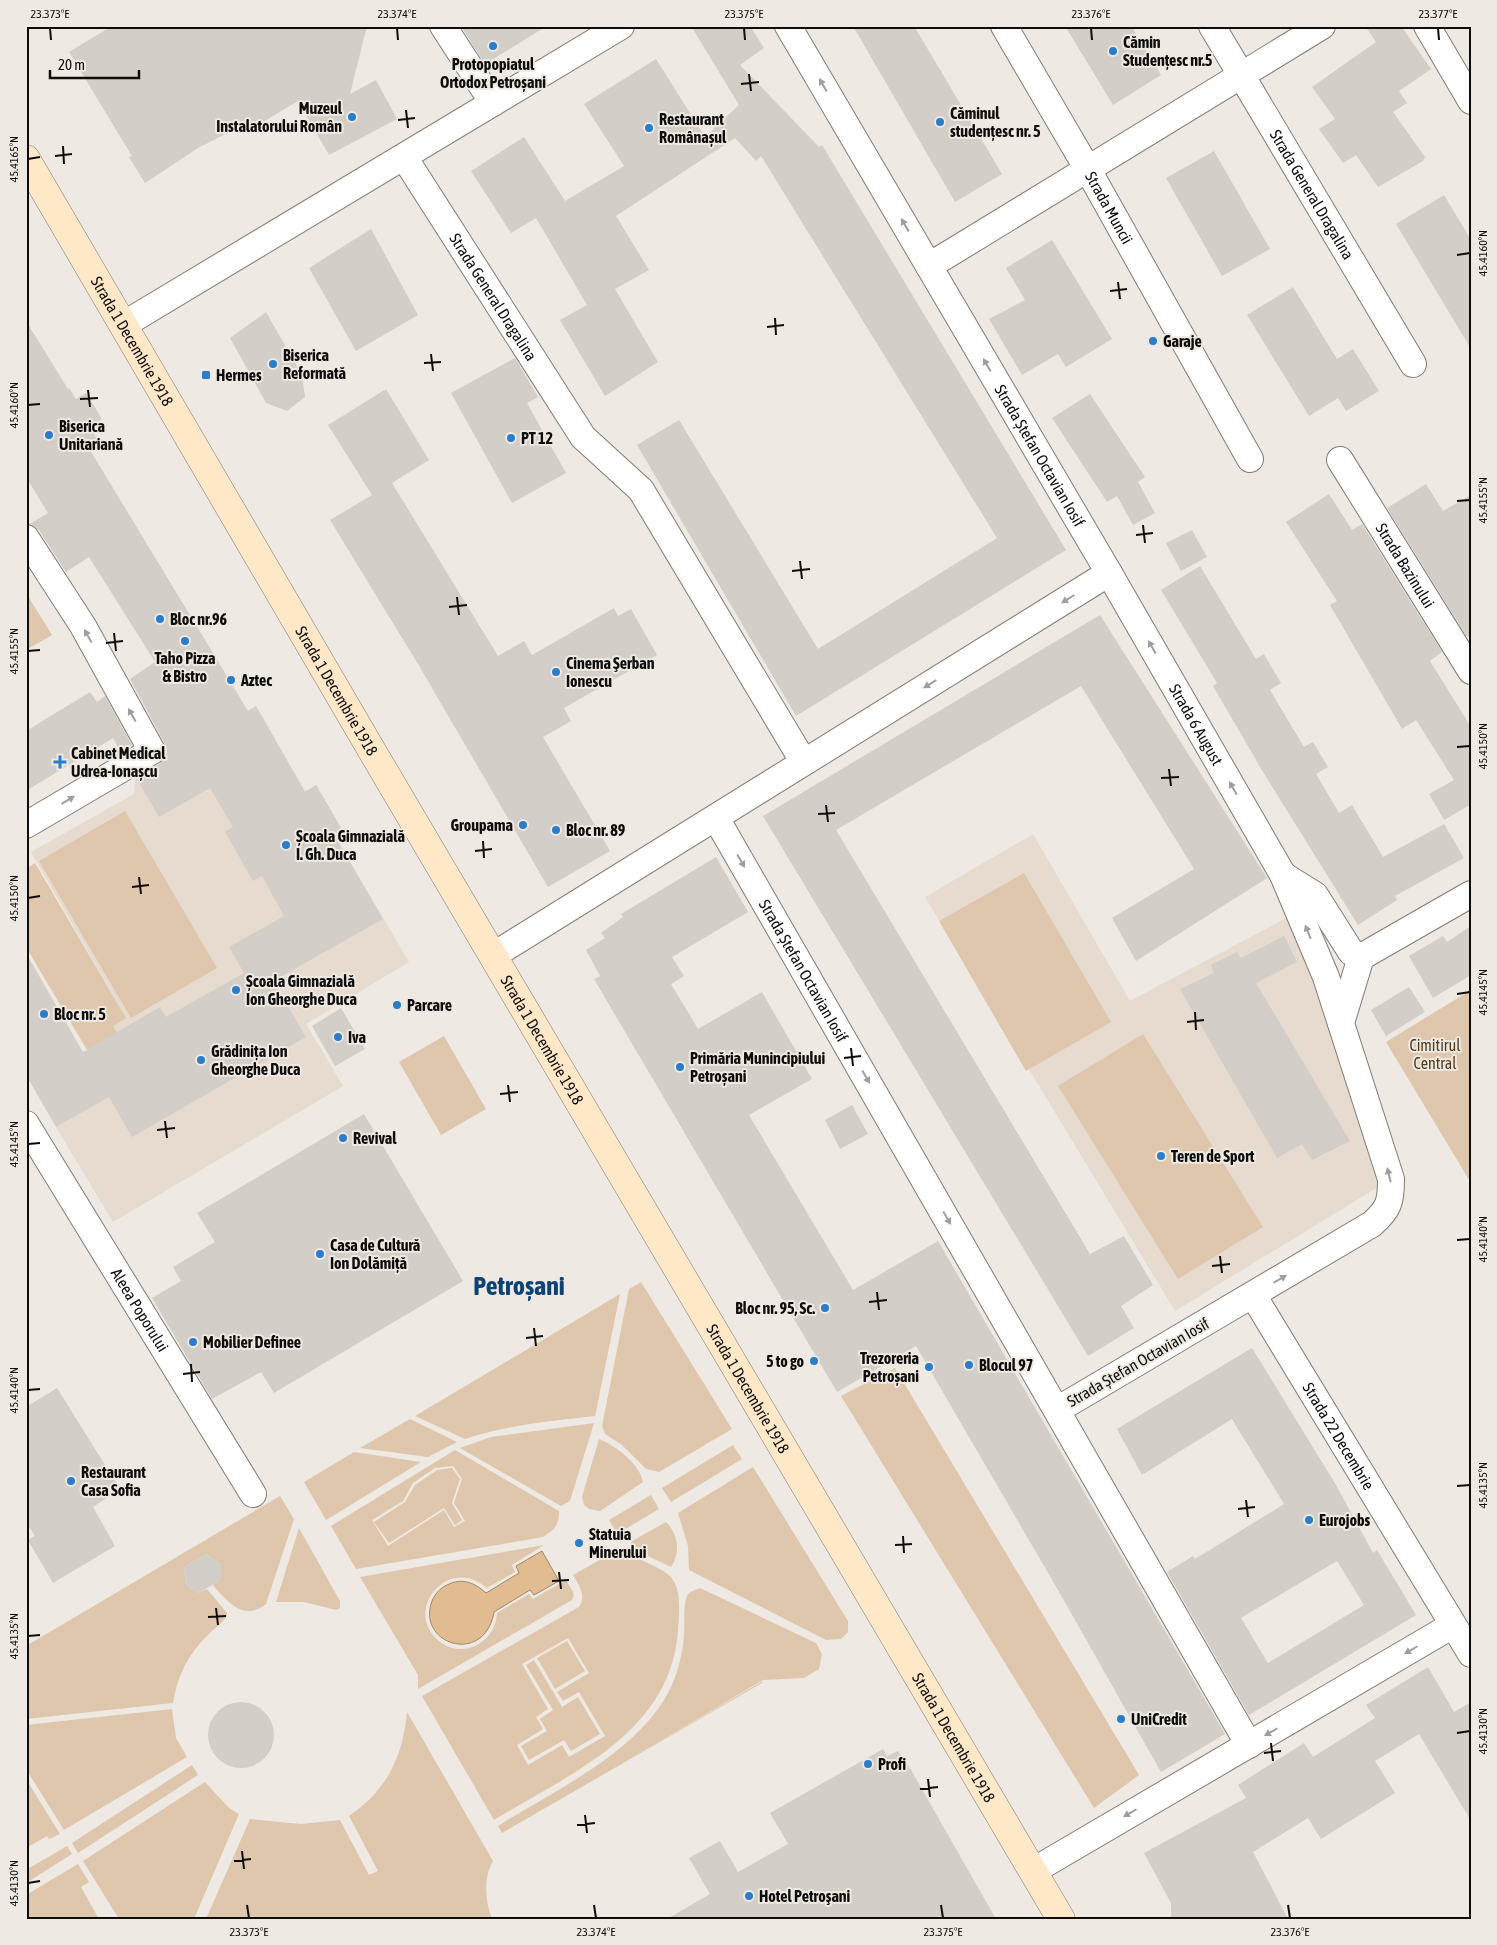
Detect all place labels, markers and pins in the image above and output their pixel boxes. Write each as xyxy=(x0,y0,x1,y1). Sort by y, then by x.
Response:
place label: Cămin Studențesc nr.5 xyxy=(1123,33,1213,70)
marker: Protopopiatul Ortodox Petroșani xyxy=(487,40,499,52)
marker: Cămin Studențesc nr.5 xyxy=(1107,45,1119,57)
place label: Protopopiatul Ortodox Petroșani xyxy=(440,55,546,92)
place label: Muzeul Instalatorului Român xyxy=(216,99,343,135)
place label: Căminul studențesc nr. 5 xyxy=(950,104,1041,141)
place label: Restaurant Românașul xyxy=(659,110,727,147)
marker: Muzeul Instalatorului Român xyxy=(346,111,358,123)
marker: Căminul studențesc nr. 5 xyxy=(934,116,946,128)
marker: Restaurant Românașul xyxy=(643,122,655,134)
place label: Garaje xyxy=(1163,332,1202,350)
marker: Garaje xyxy=(1147,335,1159,347)
place label: Biserica Reformată xyxy=(283,346,346,382)
marker: Biserica Reformată xyxy=(267,358,279,370)
place label: Hermes xyxy=(216,366,262,384)
marker: Hermes xyxy=(200,369,212,381)
place label: Biserica Unitariană xyxy=(59,417,123,453)
marker: Biserica Unitariană xyxy=(43,429,55,441)
place label: PT 12 xyxy=(521,429,553,447)
marker: PT 12 xyxy=(505,432,517,444)
place label: Bloc nr.96 xyxy=(170,610,228,628)
marker: Bloc nr.96 xyxy=(154,613,166,625)
marker: Taho Pizza & Bistro xyxy=(179,635,191,647)
place label: Taho Pizza & Bistro xyxy=(154,649,216,685)
place label: Cinema Şerban Ionescu xyxy=(566,654,655,690)
marker: Cinema Şerban Ionescu xyxy=(550,666,562,678)
place label: Aztec xyxy=(240,671,272,689)
marker: Aztec xyxy=(225,674,237,686)
place label: Cabinet Medical Udrea-Ionașcu xyxy=(71,744,166,781)
marker: Cabinet Medical Udrea-Ionașcu xyxy=(53,755,67,769)
place label: Groupama xyxy=(451,816,513,834)
marker: Groupama xyxy=(517,819,529,831)
place label: Bloc nr. 89 xyxy=(566,821,626,839)
marker: Bloc nr. 89 xyxy=(550,824,562,836)
place label: Școala Gimnazială I. Gh. Duca xyxy=(296,827,405,863)
marker: Școala Gimnazială I. Gh. Duca xyxy=(280,839,292,851)
place label: Școala Gimnazială Ion Gheorghe Duca xyxy=(246,972,357,1008)
marker: Școala Gimnazială Ion Gheorghe Duca xyxy=(230,984,242,996)
place label: Parcare xyxy=(407,996,452,1014)
marker: Parcare xyxy=(391,999,403,1011)
place label: Bloc nr. 5 xyxy=(54,1005,106,1023)
marker: Bloc nr. 5 xyxy=(38,1008,50,1020)
place label: Iva xyxy=(348,1028,366,1046)
marker: Iva xyxy=(332,1031,344,1043)
place label: Grădinița Ion Gheorghe Duca xyxy=(211,1042,300,1078)
place label: Primăria Munincipiului Petroșani xyxy=(690,1049,825,1086)
marker: Grădinița Ion Gheorghe Duca xyxy=(195,1054,207,1066)
marker: Primăria Munincipiului Petroșani xyxy=(674,1061,686,1073)
place label: Revival xyxy=(353,1129,397,1147)
marker: Revival xyxy=(337,1132,349,1144)
place label: Teren de Sport xyxy=(1171,1147,1255,1165)
marker: Teren de Sport xyxy=(1155,1150,1167,1162)
place label: Casa de Cultură Ion Dolămiță xyxy=(330,1236,420,1273)
marker: Casa de Cultură Ion Dolămiță xyxy=(314,1248,326,1260)
place label: Bloc nr. 95, Sc. xyxy=(735,1299,815,1317)
marker: Bloc nr. 95, Sc. xyxy=(819,1302,831,1314)
place label: Mobilier Definee xyxy=(203,1333,301,1351)
marker: Mobilier Definee xyxy=(187,1336,199,1348)
place label: Trezoreria Petroșani xyxy=(860,1349,919,1386)
place label: 5 to go xyxy=(766,1352,804,1370)
marker: 5 to go xyxy=(808,1355,820,1367)
place label: Blocul 97 xyxy=(979,1356,1033,1374)
marker: Blocul 97 xyxy=(963,1359,975,1371)
marker: Trezoreria Petroșani xyxy=(923,1361,935,1373)
place label: Restaurant Casa Sofia xyxy=(81,1463,146,1499)
marker: Restaurant Casa Sofia xyxy=(65,1475,77,1487)
place label: Eurojobs xyxy=(1319,1511,1371,1529)
marker: Eurojobs xyxy=(1303,1514,1315,1526)
place label: Statuia Minerului xyxy=(589,1525,647,1561)
marker: Statuia Minerului xyxy=(573,1537,585,1549)
place label: UniCredit xyxy=(1131,1710,1187,1728)
marker: UniCredit xyxy=(1115,1713,1127,1725)
place label: Profi xyxy=(878,1755,906,1773)
marker: Profi xyxy=(862,1758,874,1770)
place label: Hotel Petroşani xyxy=(759,1887,851,1905)
marker: Hotel Petroşani xyxy=(743,1890,755,1902)

